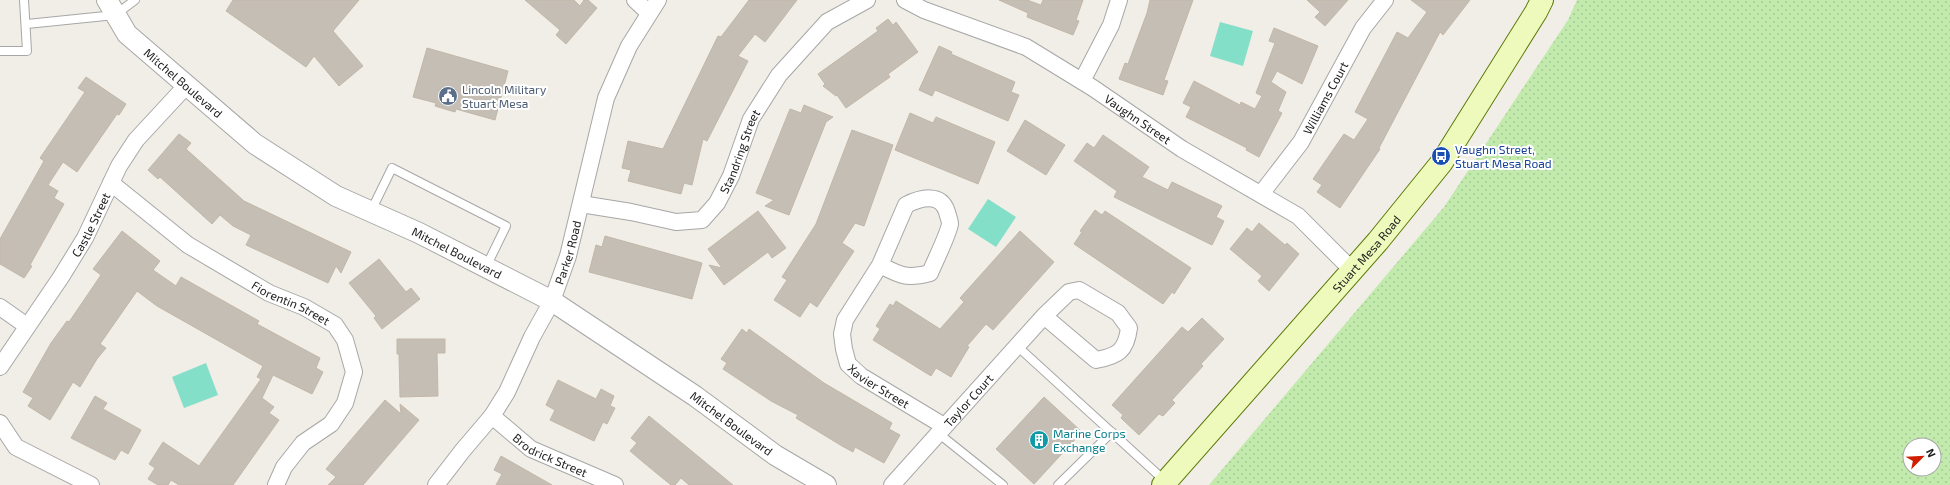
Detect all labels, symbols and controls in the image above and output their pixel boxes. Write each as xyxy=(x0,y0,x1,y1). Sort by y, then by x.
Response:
street label: Mitchel Boulevard xyxy=(141,45,226,120)
street label: Williams Court xyxy=(1300,59,1351,136)
place label: Lincoln Military Stuart Mesa xyxy=(462,82,547,110)
public building icon: Lincoln Military Stuart Mesa xyxy=(437,85,459,107)
street label: Vaughn Street xyxy=(1102,91,1174,147)
street label: Standring Street xyxy=(716,106,763,196)
place label: Vaughn Street, Stuart Mesa Road xyxy=(1455,142,1552,170)
bus stop icon: Vaughn Street, Stuart Mesa Road xyxy=(1430,145,1452,167)
street label: Castle Street xyxy=(68,190,113,259)
street label: Stuart Mesa Road xyxy=(1329,212,1403,295)
street label: Parker Road xyxy=(552,219,583,286)
street label: Mitchel Boulevard xyxy=(410,224,504,281)
street label: Fiorentin Street xyxy=(250,278,333,328)
street label: Xavier Street xyxy=(845,361,913,411)
street label: Taylor Court xyxy=(941,371,996,430)
street label: Mitchel Boulevard xyxy=(688,388,776,458)
place label: Marine Corps Exchange xyxy=(1053,426,1126,454)
building icon: Marine Corps Exchange xyxy=(1028,429,1050,451)
street label: Brodrick Street xyxy=(511,430,590,480)
north arrow xyxy=(1902,437,1942,477)
text: N xyxy=(1924,446,1939,459)

